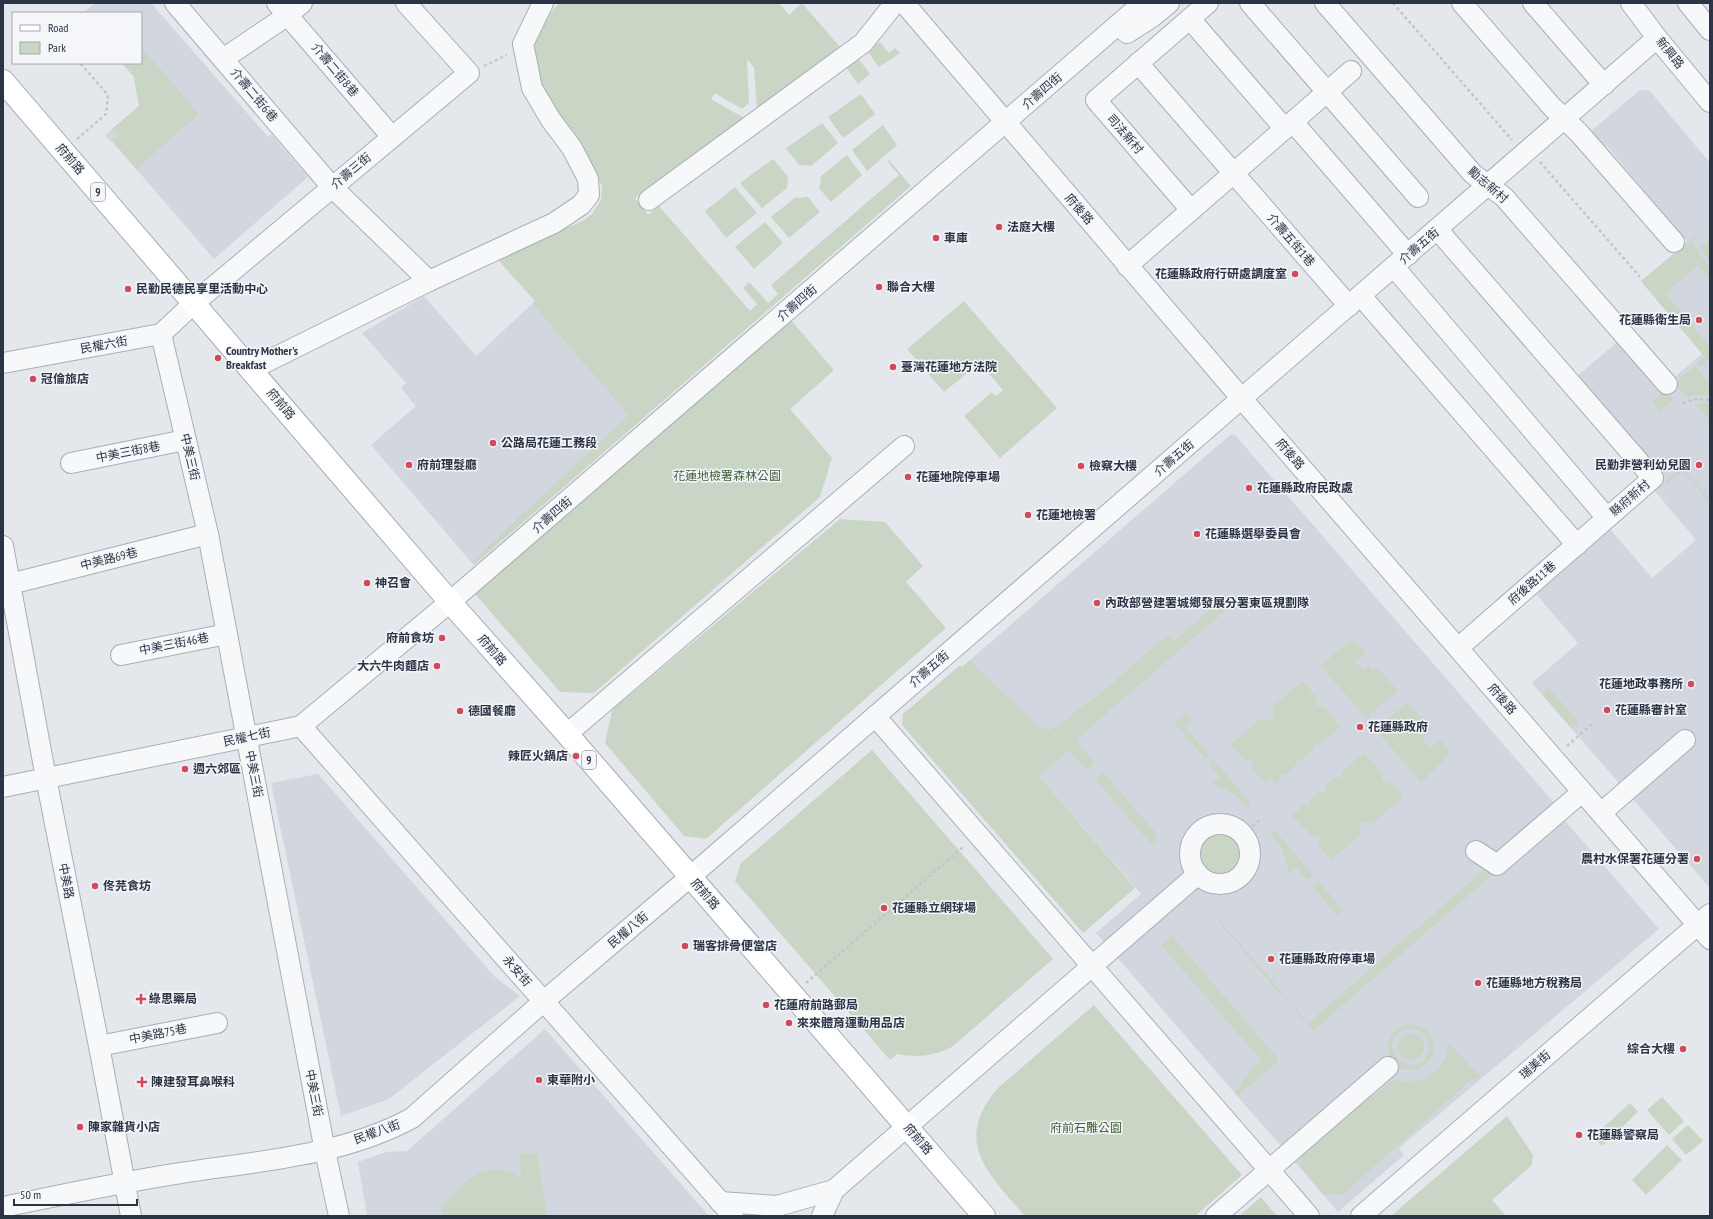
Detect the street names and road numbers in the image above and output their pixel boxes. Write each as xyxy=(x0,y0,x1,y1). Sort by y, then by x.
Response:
street label: 新興路 xyxy=(1653,34,1688,71)
street label: 介壽二街8巷 xyxy=(309,40,362,100)
street label: 介壽二街6巷 xyxy=(228,65,281,125)
street label: 介壽四街 xyxy=(1019,69,1065,112)
street label: 司法新村 xyxy=(1104,111,1147,157)
street label: 府前路 xyxy=(53,140,88,177)
street label: 介壽三街 xyxy=(327,149,374,192)
street label: 勵志新村 xyxy=(1465,163,1512,207)
road number: 9 xyxy=(91,183,105,201)
street label: 府後路 xyxy=(1062,190,1097,227)
street label: 介壽五街1巷 xyxy=(1264,210,1318,269)
street label: 介壽五街 xyxy=(1396,224,1442,267)
street label: 介壽四街 xyxy=(774,281,820,324)
street label: 民權六街 xyxy=(79,333,129,356)
street label: 府前路 xyxy=(264,385,299,422)
street label: 中美三街 xyxy=(178,432,203,482)
street label: 府後路 xyxy=(1273,435,1308,472)
street label: 介壽五街 xyxy=(1151,436,1197,479)
street label: 中美三街8巷 xyxy=(94,438,161,465)
street label: 縣府新村 xyxy=(1607,476,1653,519)
street label: 介壽四街 xyxy=(529,493,575,536)
street label: 中美路69巷 xyxy=(79,544,139,573)
street label: 府後路11巷 xyxy=(1505,558,1559,608)
street label: 中美三街46巷 xyxy=(138,629,210,658)
street label: 府前路 xyxy=(475,631,510,668)
street label: 介壽五街 xyxy=(906,647,952,690)
street label: 府後路 xyxy=(1485,680,1520,717)
street label: 民權七街 xyxy=(222,724,272,749)
street label: 中美三街 xyxy=(243,749,266,799)
road number: 9 xyxy=(582,751,596,769)
street label: 中美路 xyxy=(56,862,77,900)
street label: 府前路 xyxy=(688,875,723,912)
street label: 民權八街 xyxy=(604,908,651,951)
street label: 永安街 xyxy=(500,952,535,989)
street label: 中美路75巷 xyxy=(128,1021,188,1046)
street label: 瑞美街 xyxy=(1516,1047,1553,1082)
street label: 中美三街 xyxy=(303,1068,326,1118)
street label: 民權八街 xyxy=(352,1116,402,1147)
street label: 府前路 xyxy=(901,1120,936,1157)

